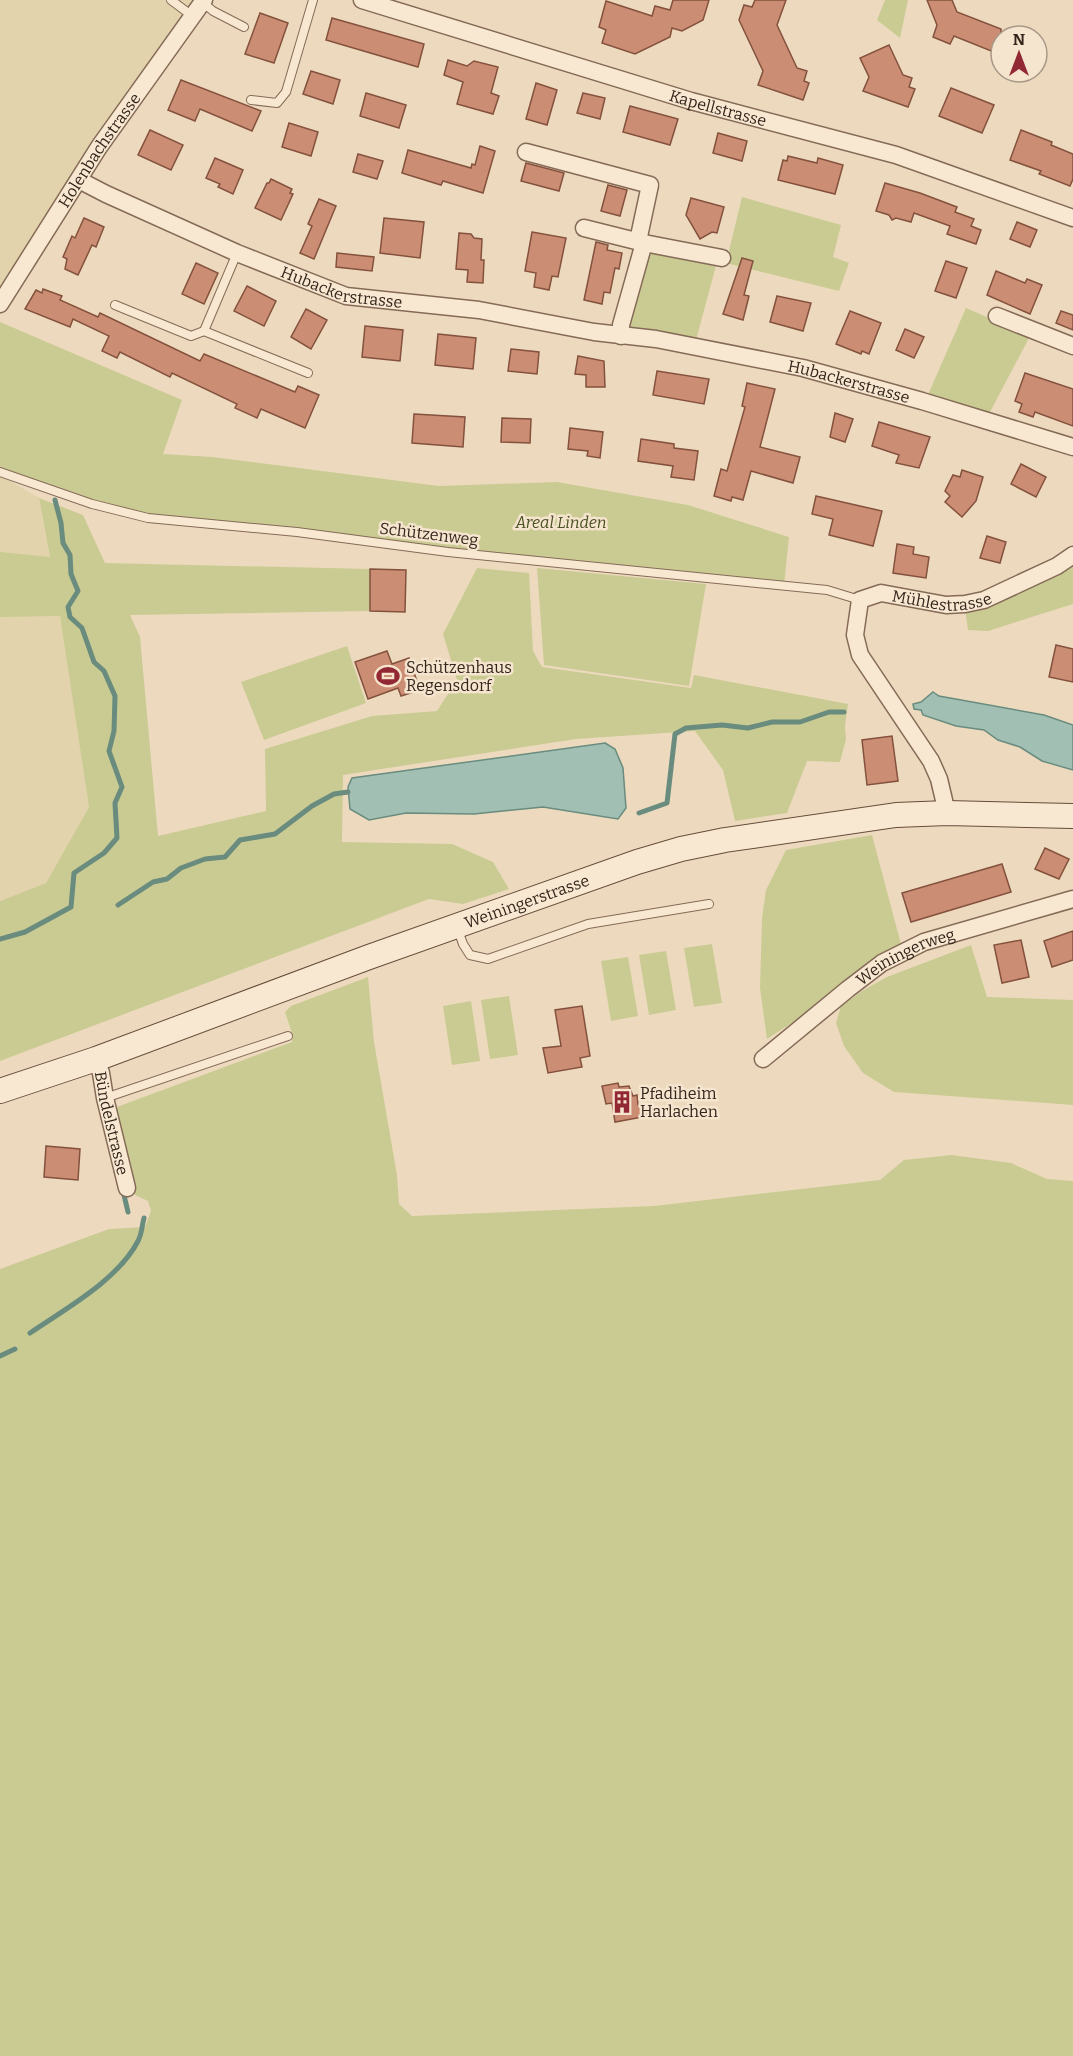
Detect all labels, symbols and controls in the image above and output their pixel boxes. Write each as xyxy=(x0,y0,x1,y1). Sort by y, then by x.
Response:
north arrow xyxy=(989,24,1049,84)
text: N xyxy=(1013,30,1025,49)
street label: Kapellstrasse xyxy=(667,85,769,130)
street label: Holenbachstrasse xyxy=(54,89,144,211)
street label: Hubackerstrasse xyxy=(278,262,403,311)
street label: Hubackerstrasse xyxy=(786,356,912,407)
park label: Areal Linden xyxy=(514,513,607,532)
street label: Schützenweg xyxy=(379,519,480,549)
street label: Mühlestrasse xyxy=(891,586,995,614)
place label: Schützenhaus Regensdorf xyxy=(406,658,512,695)
sports icon: Schützenhaus Regensdorf xyxy=(375,663,401,689)
street label: Weiningerstrasse xyxy=(462,870,592,932)
street label: Weiningerweg xyxy=(852,924,957,989)
street label: Bündelstrasse xyxy=(91,1070,133,1177)
place label: Pfadiheim Harlachen xyxy=(640,1084,718,1121)
building icon: Pfadiheim Harlachen xyxy=(609,1089,635,1115)

